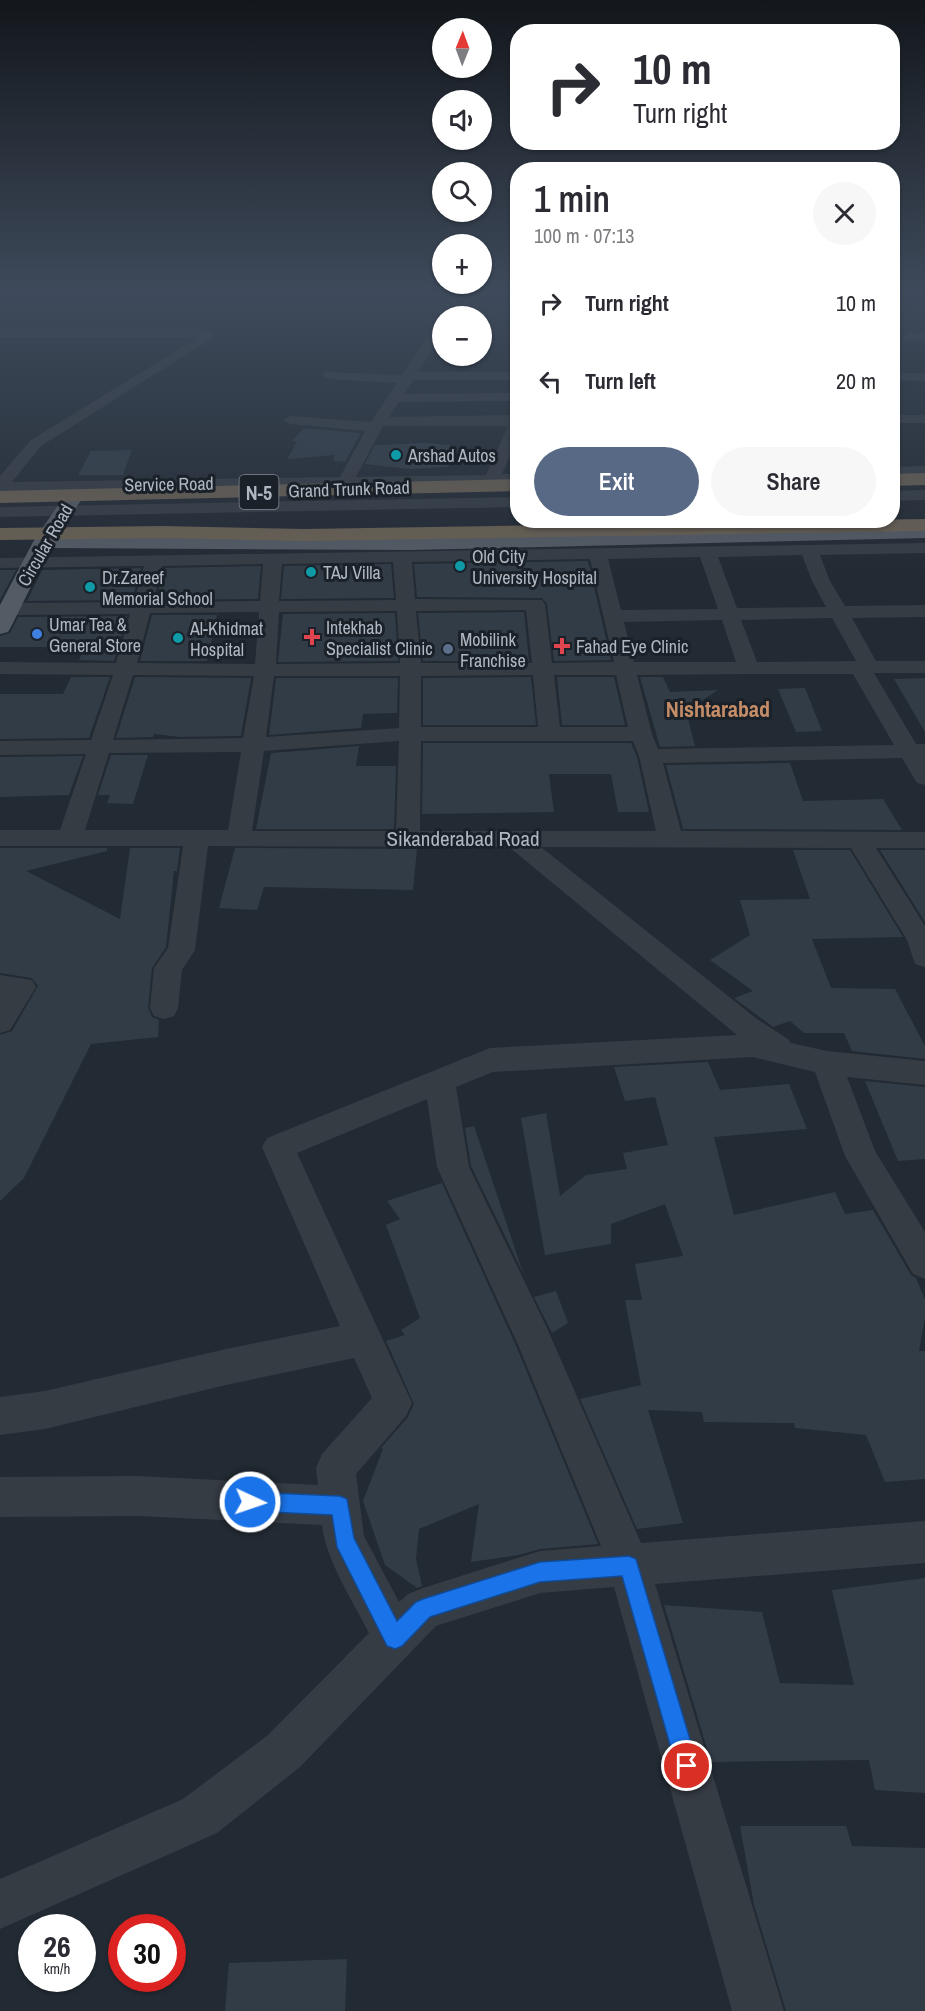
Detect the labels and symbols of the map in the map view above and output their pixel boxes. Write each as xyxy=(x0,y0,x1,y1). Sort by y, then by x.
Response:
north arrow xyxy=(432,18,492,78)
place label: Arshad Autos xyxy=(407,443,496,468)
marker: Arshad Autos xyxy=(389,448,403,462)
street label: Service Road xyxy=(124,471,214,497)
street label: Grand Trunk Road xyxy=(288,474,410,504)
road number: N-5 xyxy=(240,475,278,509)
street label: Circular Road xyxy=(11,499,79,591)
place label: Old City University Hospital xyxy=(472,544,597,590)
marker: Old City University Hospital xyxy=(453,559,467,573)
place label: TAJ Villa xyxy=(323,560,381,585)
place label: Dr.Zareef Memorial School xyxy=(102,565,213,611)
marker: TAJ Villa xyxy=(304,565,318,579)
marker: Dr.Zareef Memorial School xyxy=(83,580,97,594)
place label: Umar Tea & General Store xyxy=(49,612,141,658)
place label: Intekhab Specialist Clinic xyxy=(326,615,433,661)
place label: Al-Khidmat Hospital xyxy=(189,616,263,662)
marker: Umar Tea & General Store xyxy=(30,627,44,641)
place label: Mobilink Franchise xyxy=(460,627,526,673)
marker: Intekhab Specialist Clinic xyxy=(303,628,321,646)
marker: Al-Khidmat Hospital xyxy=(171,631,185,645)
place label: Fahad Eye Clinic xyxy=(576,634,689,659)
marker: Fahad Eye Clinic xyxy=(553,637,571,655)
marker: Mobilink Franchise xyxy=(441,642,455,656)
district label: Nishtarabad xyxy=(666,694,770,724)
street label: Sikanderabad Road xyxy=(386,824,540,853)
position arrow xyxy=(218,1470,282,1534)
pin xyxy=(661,1740,712,1791)
speed limit sign: 30 xyxy=(108,1914,186,1992)

